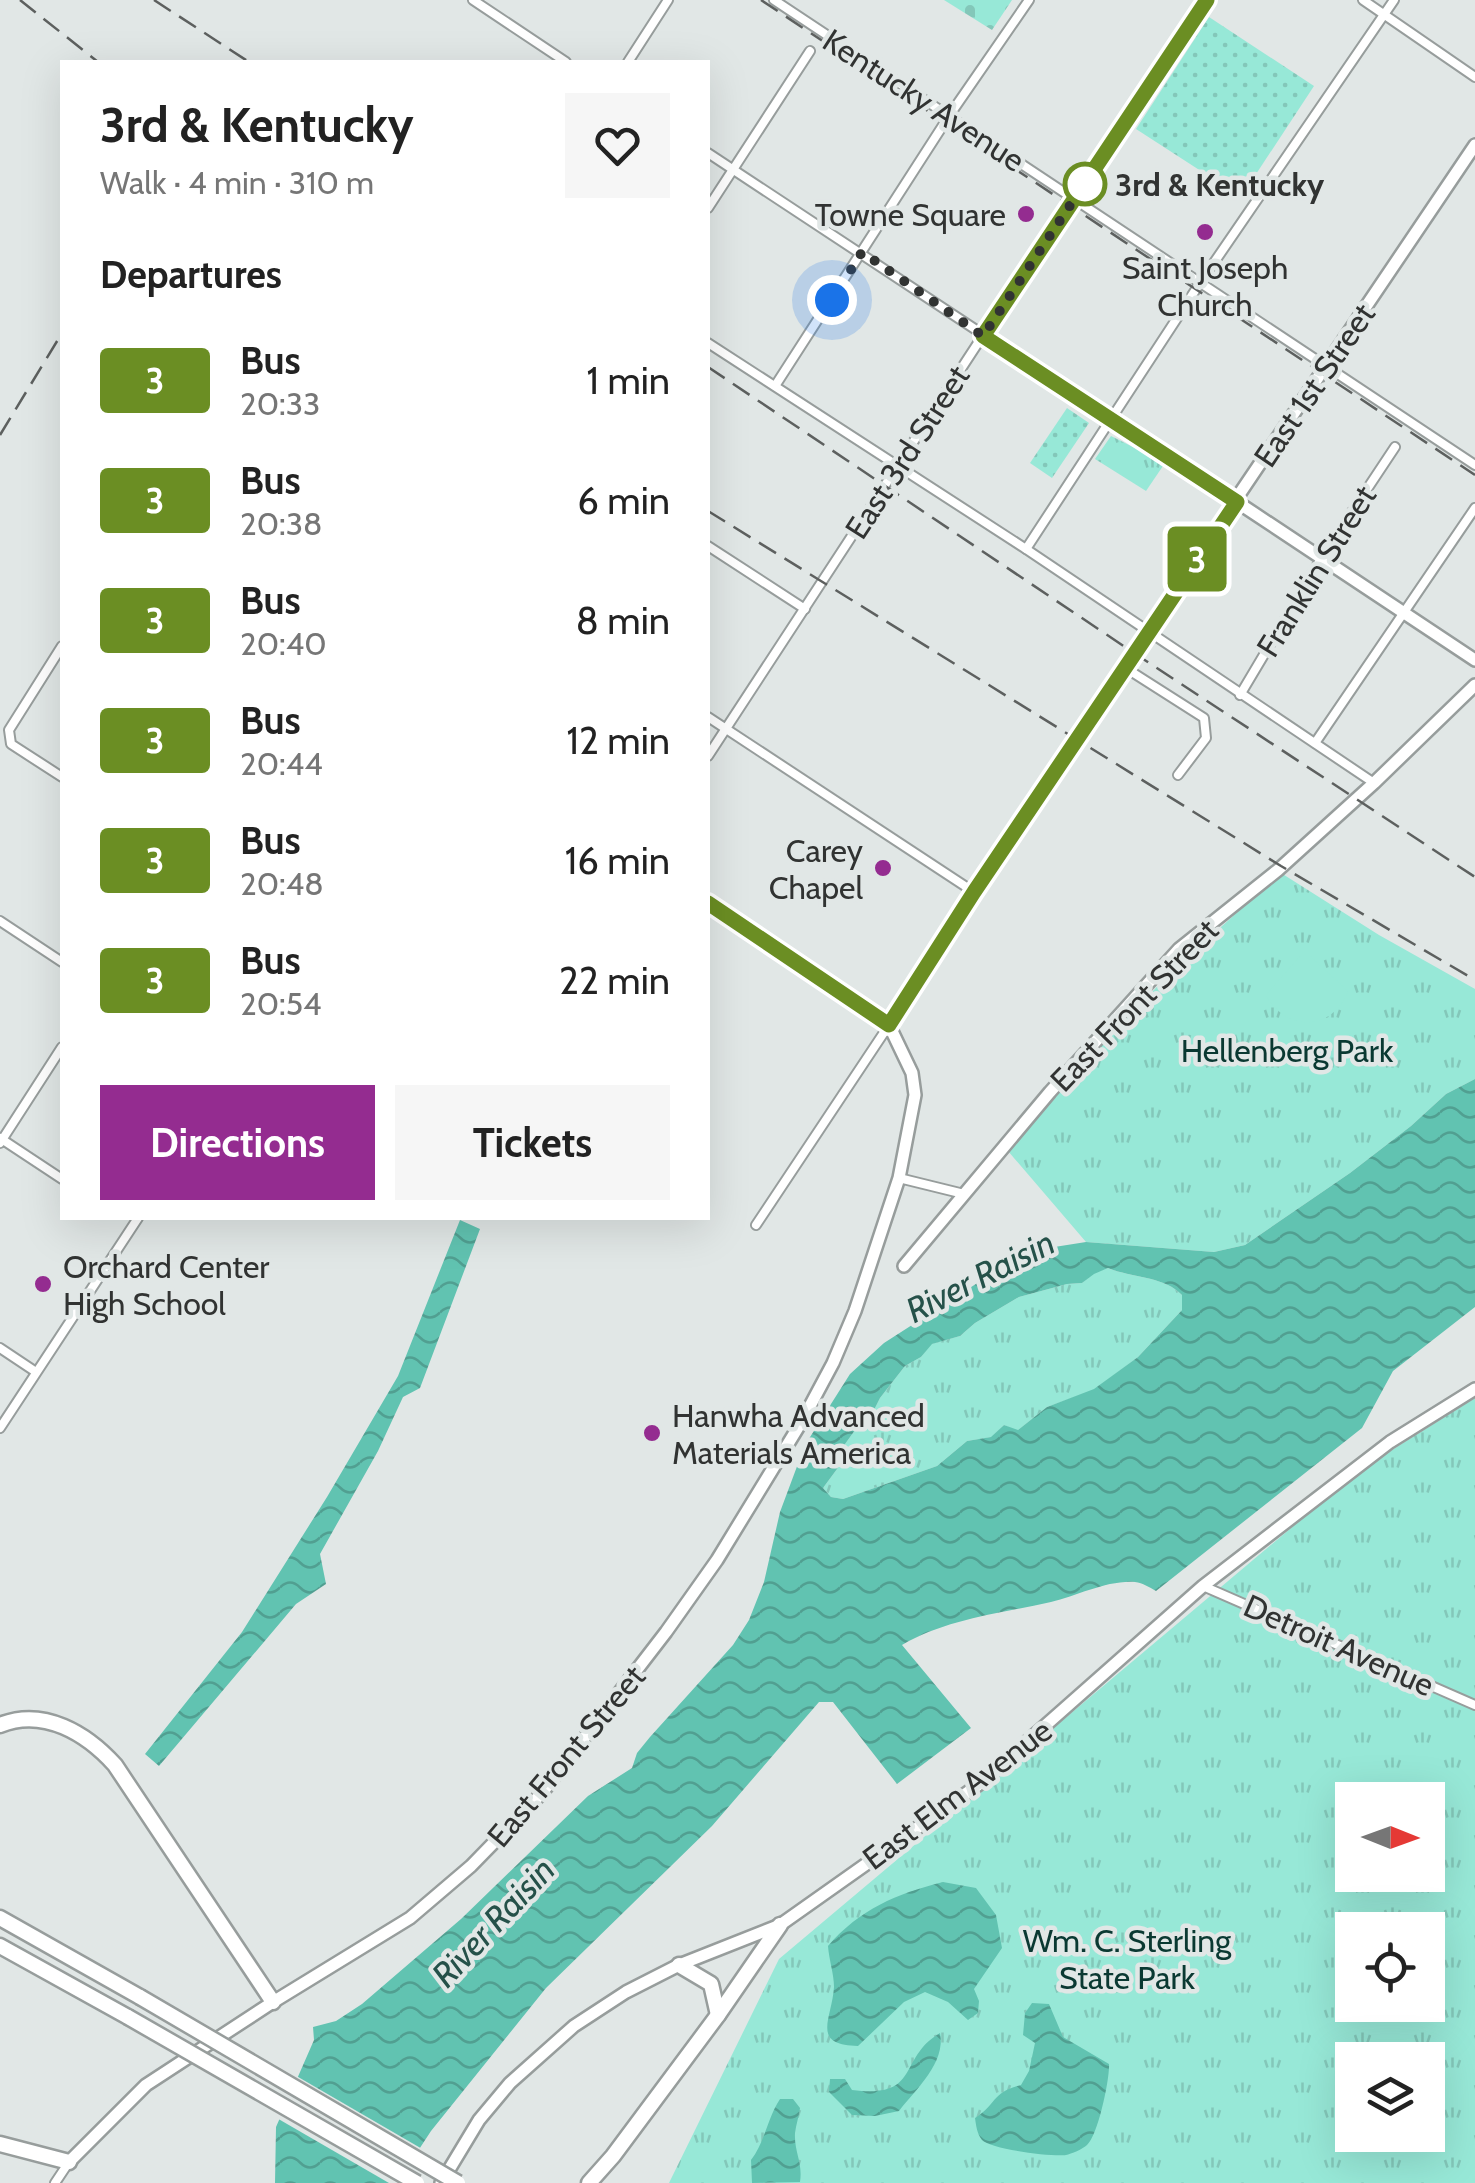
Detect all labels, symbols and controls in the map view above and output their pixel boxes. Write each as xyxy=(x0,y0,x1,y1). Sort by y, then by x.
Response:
street label: Kentucky Avenue xyxy=(816,20,1032,180)
button: heart xyxy=(565,93,670,198)
text: 3rd & Kentucky xyxy=(100,96,414,154)
text: Walk · 4 min · 310 m xyxy=(100,163,374,202)
marker: 3rd & Kentucky xyxy=(1064,163,1106,205)
place label: 3rd & Kentucky xyxy=(1115,165,1325,204)
place label: Towne Square xyxy=(815,195,1006,234)
marker: Towne Square xyxy=(1015,203,1037,225)
marker: Saint Joseph Church xyxy=(1194,221,1216,243)
place label: Saint Joseph Church xyxy=(1122,248,1288,324)
text: Departures xyxy=(100,251,282,298)
your location xyxy=(807,275,857,325)
street label: East 1st Street xyxy=(1245,296,1383,474)
text: Bus xyxy=(240,337,301,384)
text: 1 min xyxy=(586,357,670,404)
street label: East 3rd Street xyxy=(837,358,978,546)
text: 3 xyxy=(146,359,164,402)
text: 20:33 xyxy=(240,384,320,423)
text: Bus xyxy=(240,457,301,504)
text: 6 min xyxy=(577,477,670,524)
street label: Franklin Street xyxy=(1248,478,1384,664)
text: 3 xyxy=(146,479,164,522)
text: 20:38 xyxy=(240,504,322,543)
line badge: 3 xyxy=(1164,526,1230,592)
text: 3 xyxy=(1188,538,1206,581)
text: Bus xyxy=(240,577,301,624)
text: 8 min xyxy=(576,597,670,644)
text: 3 xyxy=(146,599,164,642)
text: 20:40 xyxy=(240,624,327,663)
text: Bus xyxy=(240,697,301,744)
text: 12 min xyxy=(567,717,670,764)
text: 3 xyxy=(146,719,164,762)
text: 20:44 xyxy=(240,744,323,783)
text: Bus xyxy=(240,817,301,864)
place label: Carey Chapel xyxy=(769,831,863,907)
text: 16 min xyxy=(565,837,670,884)
text: 3 xyxy=(146,839,164,882)
marker: Carey Chapel xyxy=(872,857,894,879)
text: 20:48 xyxy=(240,864,324,903)
street label: East Front Street xyxy=(1042,910,1226,1099)
text: Bus xyxy=(240,937,301,984)
text: 22 min xyxy=(559,957,670,1004)
text: 3 xyxy=(146,959,164,1002)
text: 20:54 xyxy=(240,984,322,1023)
park label: Hellenberg Park xyxy=(1181,1031,1394,1070)
button: Directions xyxy=(100,1085,375,1200)
button: Tickets xyxy=(395,1085,670,1200)
water label: River Raisin xyxy=(898,1220,1062,1332)
place label: Orchard Center High School xyxy=(63,1247,270,1323)
marker: Orchard Center High School xyxy=(32,1273,54,1295)
place label: Hanwha Advanced Materials America xyxy=(672,1396,925,1472)
marker: Hanwha Advanced Materials America xyxy=(641,1422,663,1444)
street label: Detroit Avenue xyxy=(1238,1586,1440,1704)
street label: East Front Street xyxy=(479,1657,653,1855)
street label: East Elm Avenue xyxy=(855,1710,1059,1878)
north arrow xyxy=(1335,1782,1445,1892)
map controls xyxy=(1335,1782,1445,2152)
water label: River Raisin xyxy=(422,1848,564,1996)
button: locate xyxy=(1335,1912,1445,2022)
park label: Wm. C. Sterling State Park xyxy=(1023,1921,1232,1997)
button: layers xyxy=(1335,2042,1445,2152)

